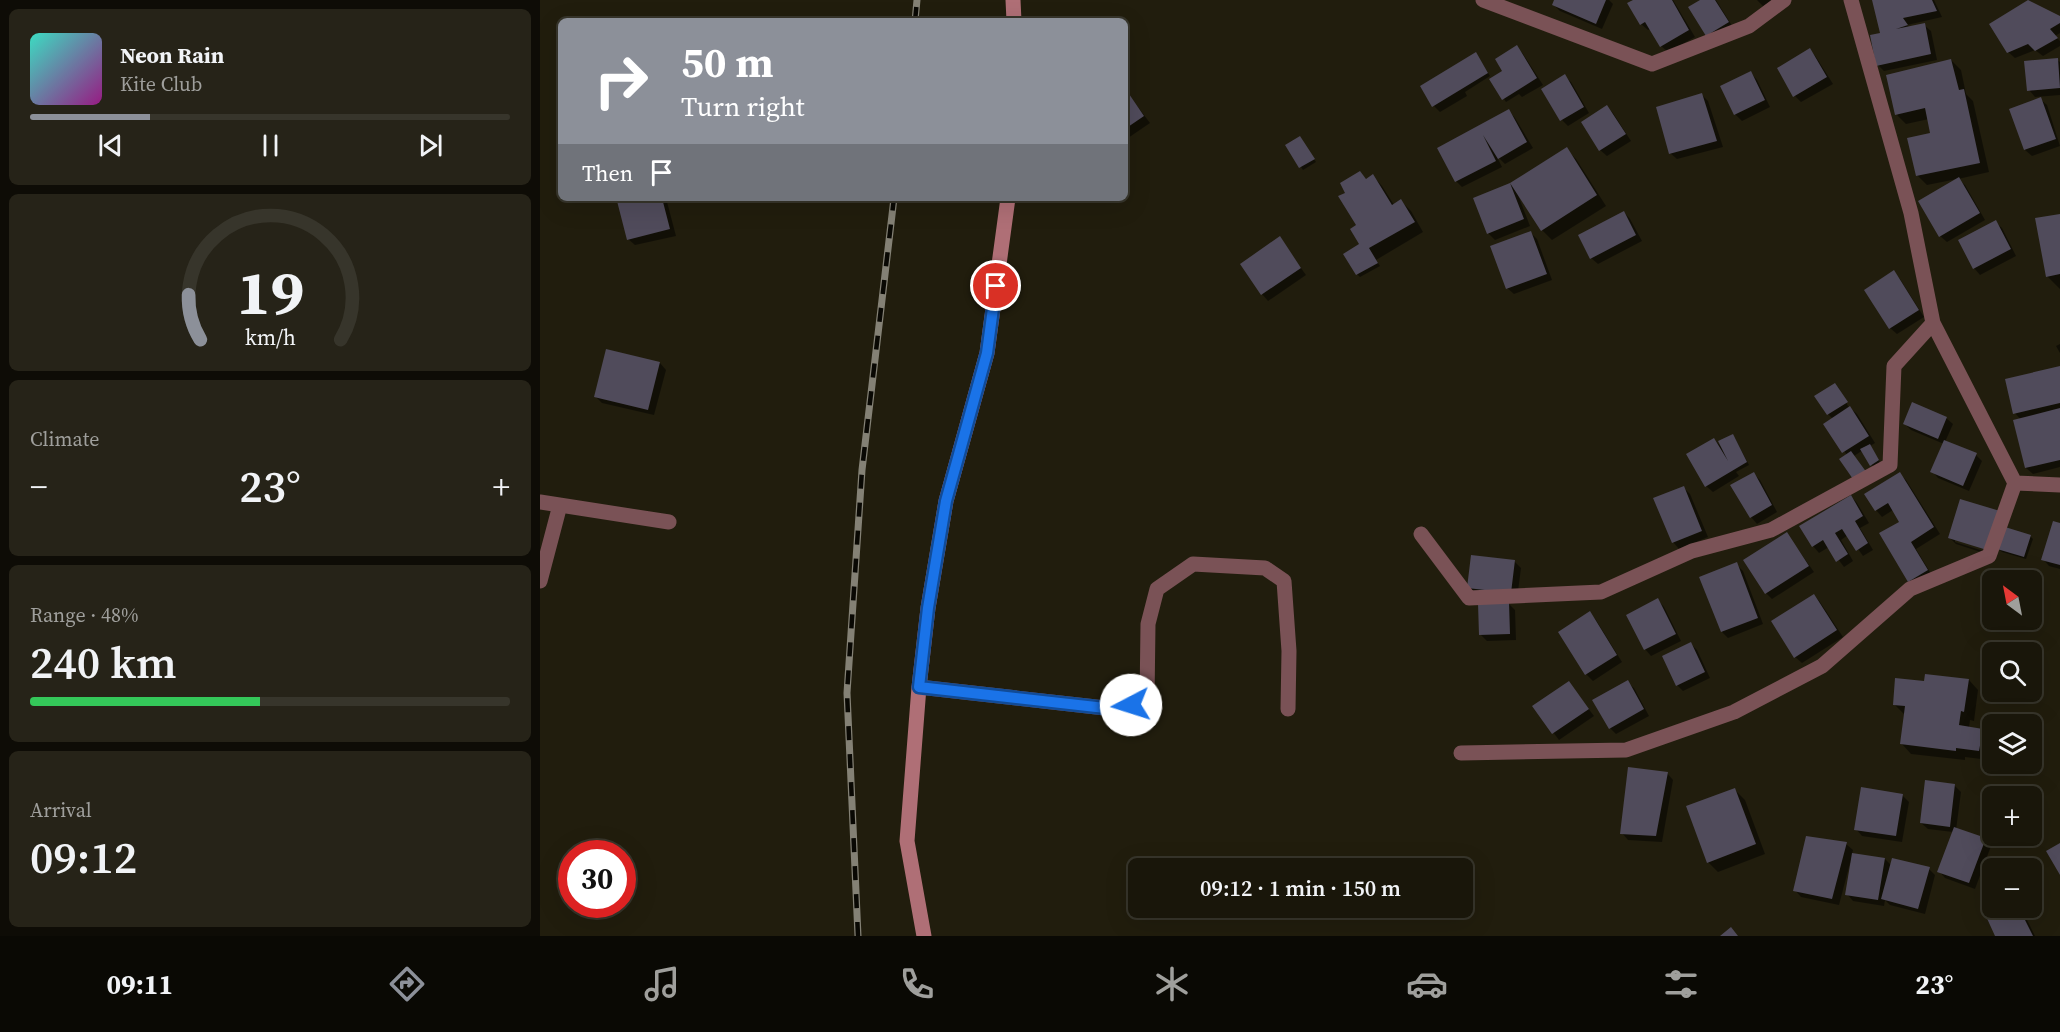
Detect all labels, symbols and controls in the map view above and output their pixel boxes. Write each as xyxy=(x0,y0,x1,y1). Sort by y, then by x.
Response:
text: 50 m xyxy=(681,33,774,91)
text: Neon Rain xyxy=(120,40,224,70)
icon: right xyxy=(582,42,660,120)
text: Kite Club xyxy=(120,70,202,98)
text: Turn right xyxy=(681,88,805,125)
icon: previous xyxy=(94,129,127,162)
icon: pause xyxy=(254,129,287,162)
icon: next xyxy=(414,129,447,162)
icon: arrive xyxy=(645,156,678,189)
text: Then xyxy=(582,158,633,188)
text: 19 xyxy=(236,249,304,335)
pin xyxy=(970,260,1021,311)
icon: arrive xyxy=(979,269,1012,302)
text: km/h xyxy=(244,323,296,352)
text: Climate xyxy=(30,425,99,453)
text: 23° xyxy=(239,455,301,517)
text: − xyxy=(30,464,48,509)
text: + xyxy=(493,464,510,509)
north arrow xyxy=(1982,570,2042,630)
map controls xyxy=(1982,570,2042,918)
text: Range · 48% xyxy=(30,601,139,629)
text: 240 km xyxy=(30,631,177,693)
button: search xyxy=(1982,642,2042,702)
position arrow xyxy=(1099,673,1163,737)
button: layers xyxy=(1982,714,2042,774)
button: + xyxy=(1982,786,2042,846)
text: Arrival xyxy=(30,796,92,824)
text: 09:12 xyxy=(30,826,137,888)
speed limit sign: 30 xyxy=(558,840,636,918)
button: − xyxy=(1982,858,2042,918)
text: 09:12 · 1 min · 150 m xyxy=(1200,873,1401,903)
icon: directions xyxy=(386,963,428,1005)
icon: music xyxy=(641,963,683,1005)
icon: phone xyxy=(896,963,938,1005)
icon: climate xyxy=(1151,963,1193,1005)
icon: car xyxy=(1406,963,1448,1005)
icon: filters xyxy=(1660,963,1702,1005)
text: 09:11 xyxy=(106,966,173,1003)
text: 23° xyxy=(1915,966,1953,1003)

